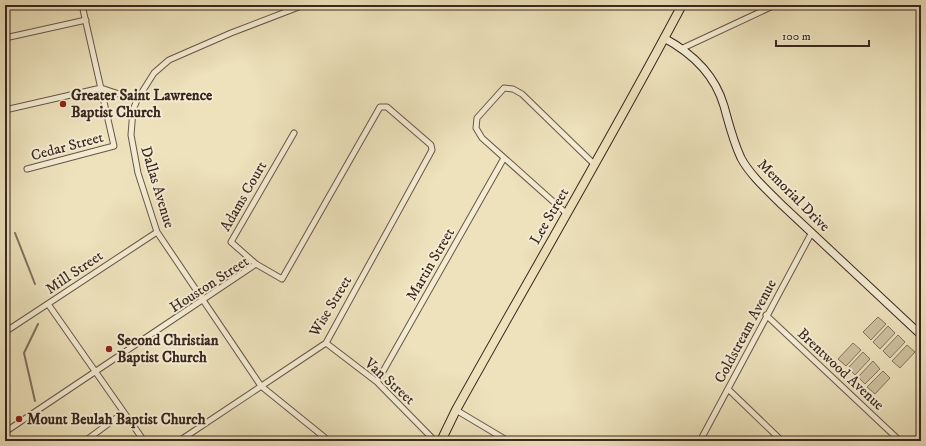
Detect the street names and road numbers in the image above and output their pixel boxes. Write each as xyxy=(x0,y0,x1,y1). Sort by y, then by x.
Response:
street label: Cedar Street xyxy=(29,128,106,165)
street label: Dallas Avenue xyxy=(136,144,179,230)
street label: Memorial Drive xyxy=(753,155,834,236)
street label: Adams Court xyxy=(216,158,271,235)
street label: Lee Street xyxy=(526,185,573,248)
street label: Martin Street xyxy=(402,224,459,304)
street label: Mill Street xyxy=(42,246,107,299)
street label: Houston Street xyxy=(166,252,253,317)
street label: Wise Street xyxy=(304,272,356,341)
street label: Coldstream Avenue xyxy=(710,276,781,386)
street label: Brentwood Avenue xyxy=(793,324,888,414)
street label: Van Street xyxy=(360,353,419,409)

